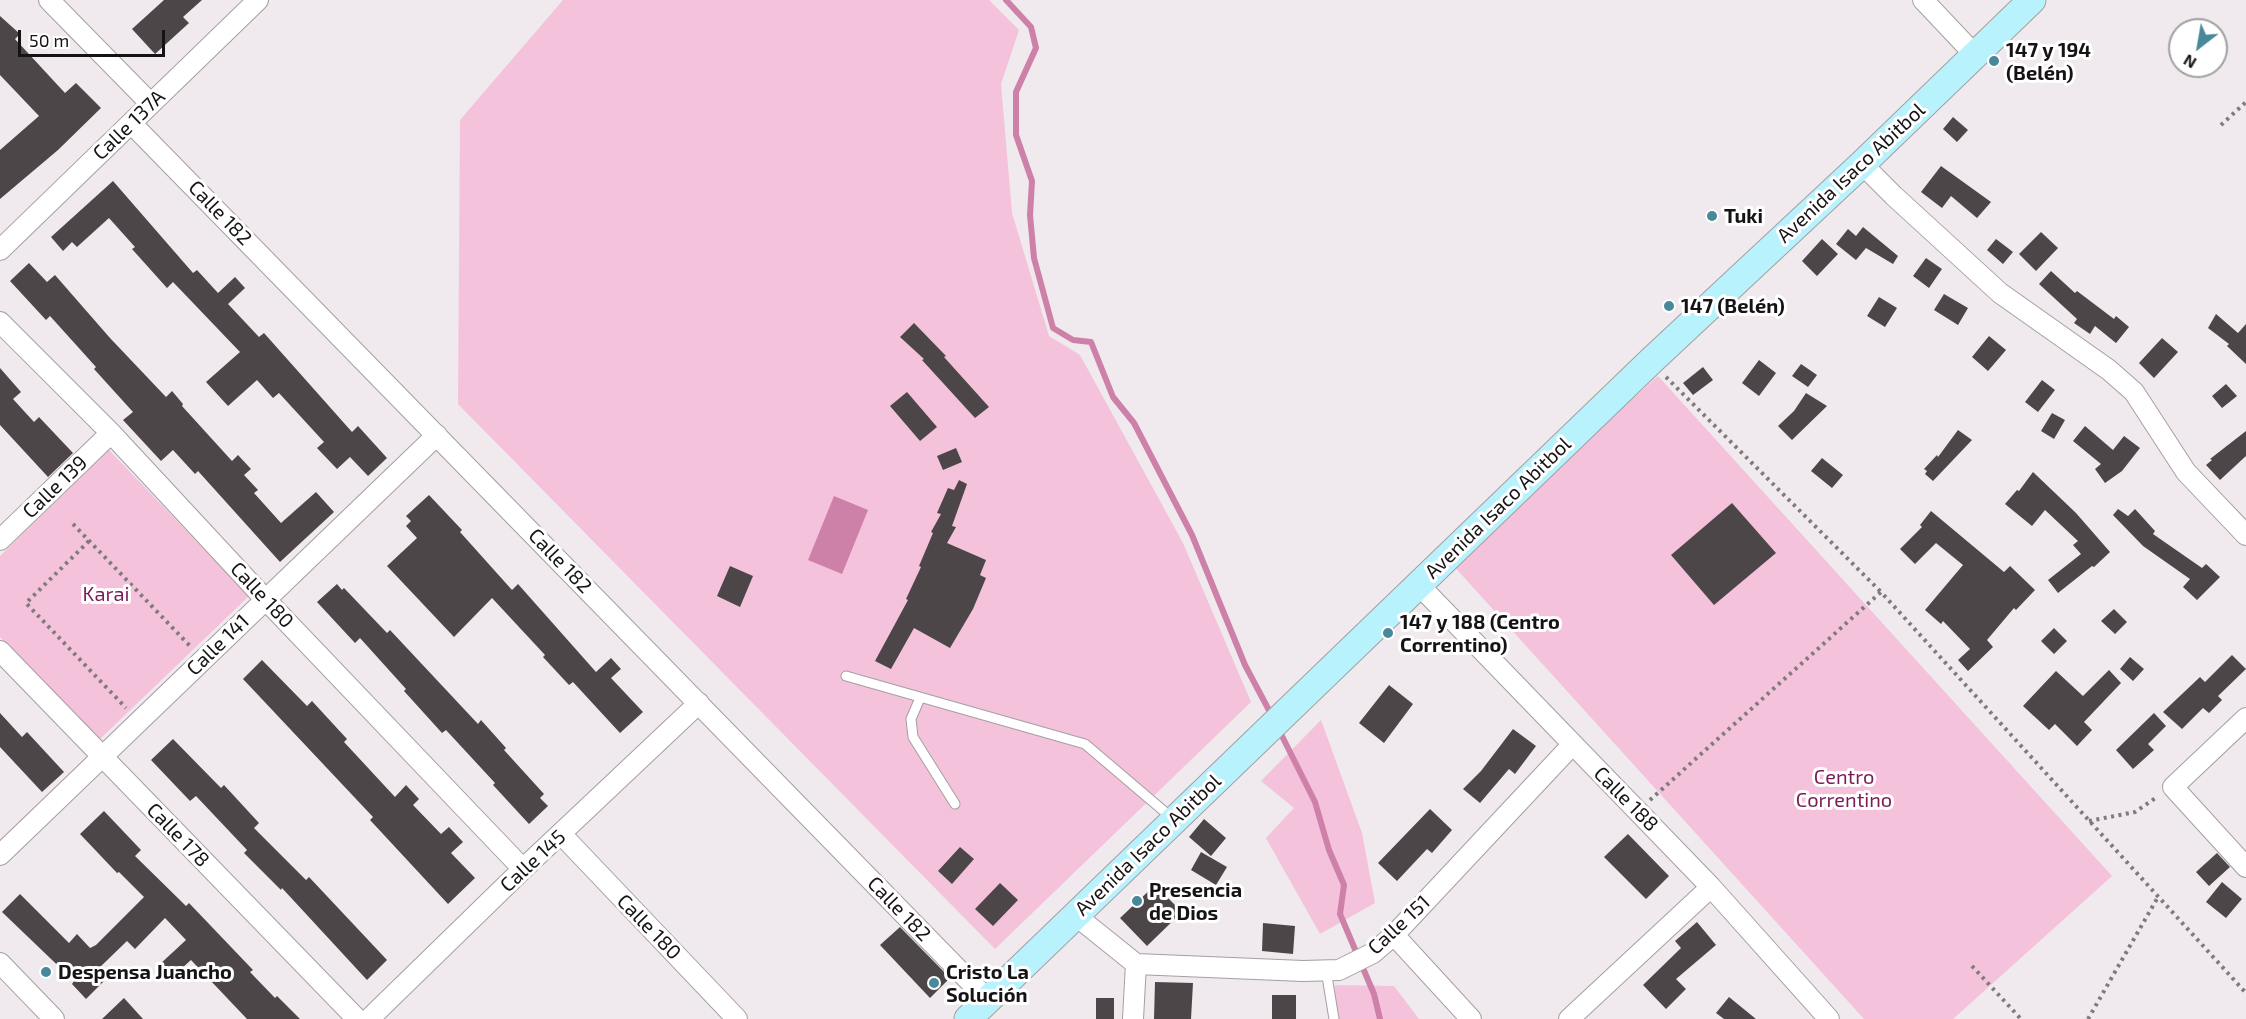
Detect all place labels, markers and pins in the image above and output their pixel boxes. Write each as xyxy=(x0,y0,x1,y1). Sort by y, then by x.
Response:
place label: 147 y 194 (Belén) xyxy=(2006,38,2091,85)
marker: 147 y 194 (Belén) xyxy=(1987,54,2001,68)
place label: Tuki xyxy=(1724,204,1763,228)
marker: Tuki xyxy=(1705,209,1719,223)
place label: 147 (Belén) xyxy=(1681,294,1785,318)
marker: 147 (Belén) xyxy=(1662,299,1676,313)
place label: 147 y 188 (Centro Correntino) xyxy=(1400,610,1560,657)
marker: 147 y 188 (Centro Correntino) xyxy=(1381,626,1395,640)
place label: Presencia de Dios xyxy=(1149,878,1242,925)
marker: Presencia de Dios xyxy=(1130,894,1144,908)
place label: Despensa Juancho xyxy=(58,960,232,984)
place label: Cristo La Solución xyxy=(946,960,1029,1007)
marker: Despensa Juancho xyxy=(39,965,53,979)
marker: Cristo La Solución xyxy=(927,976,941,990)

